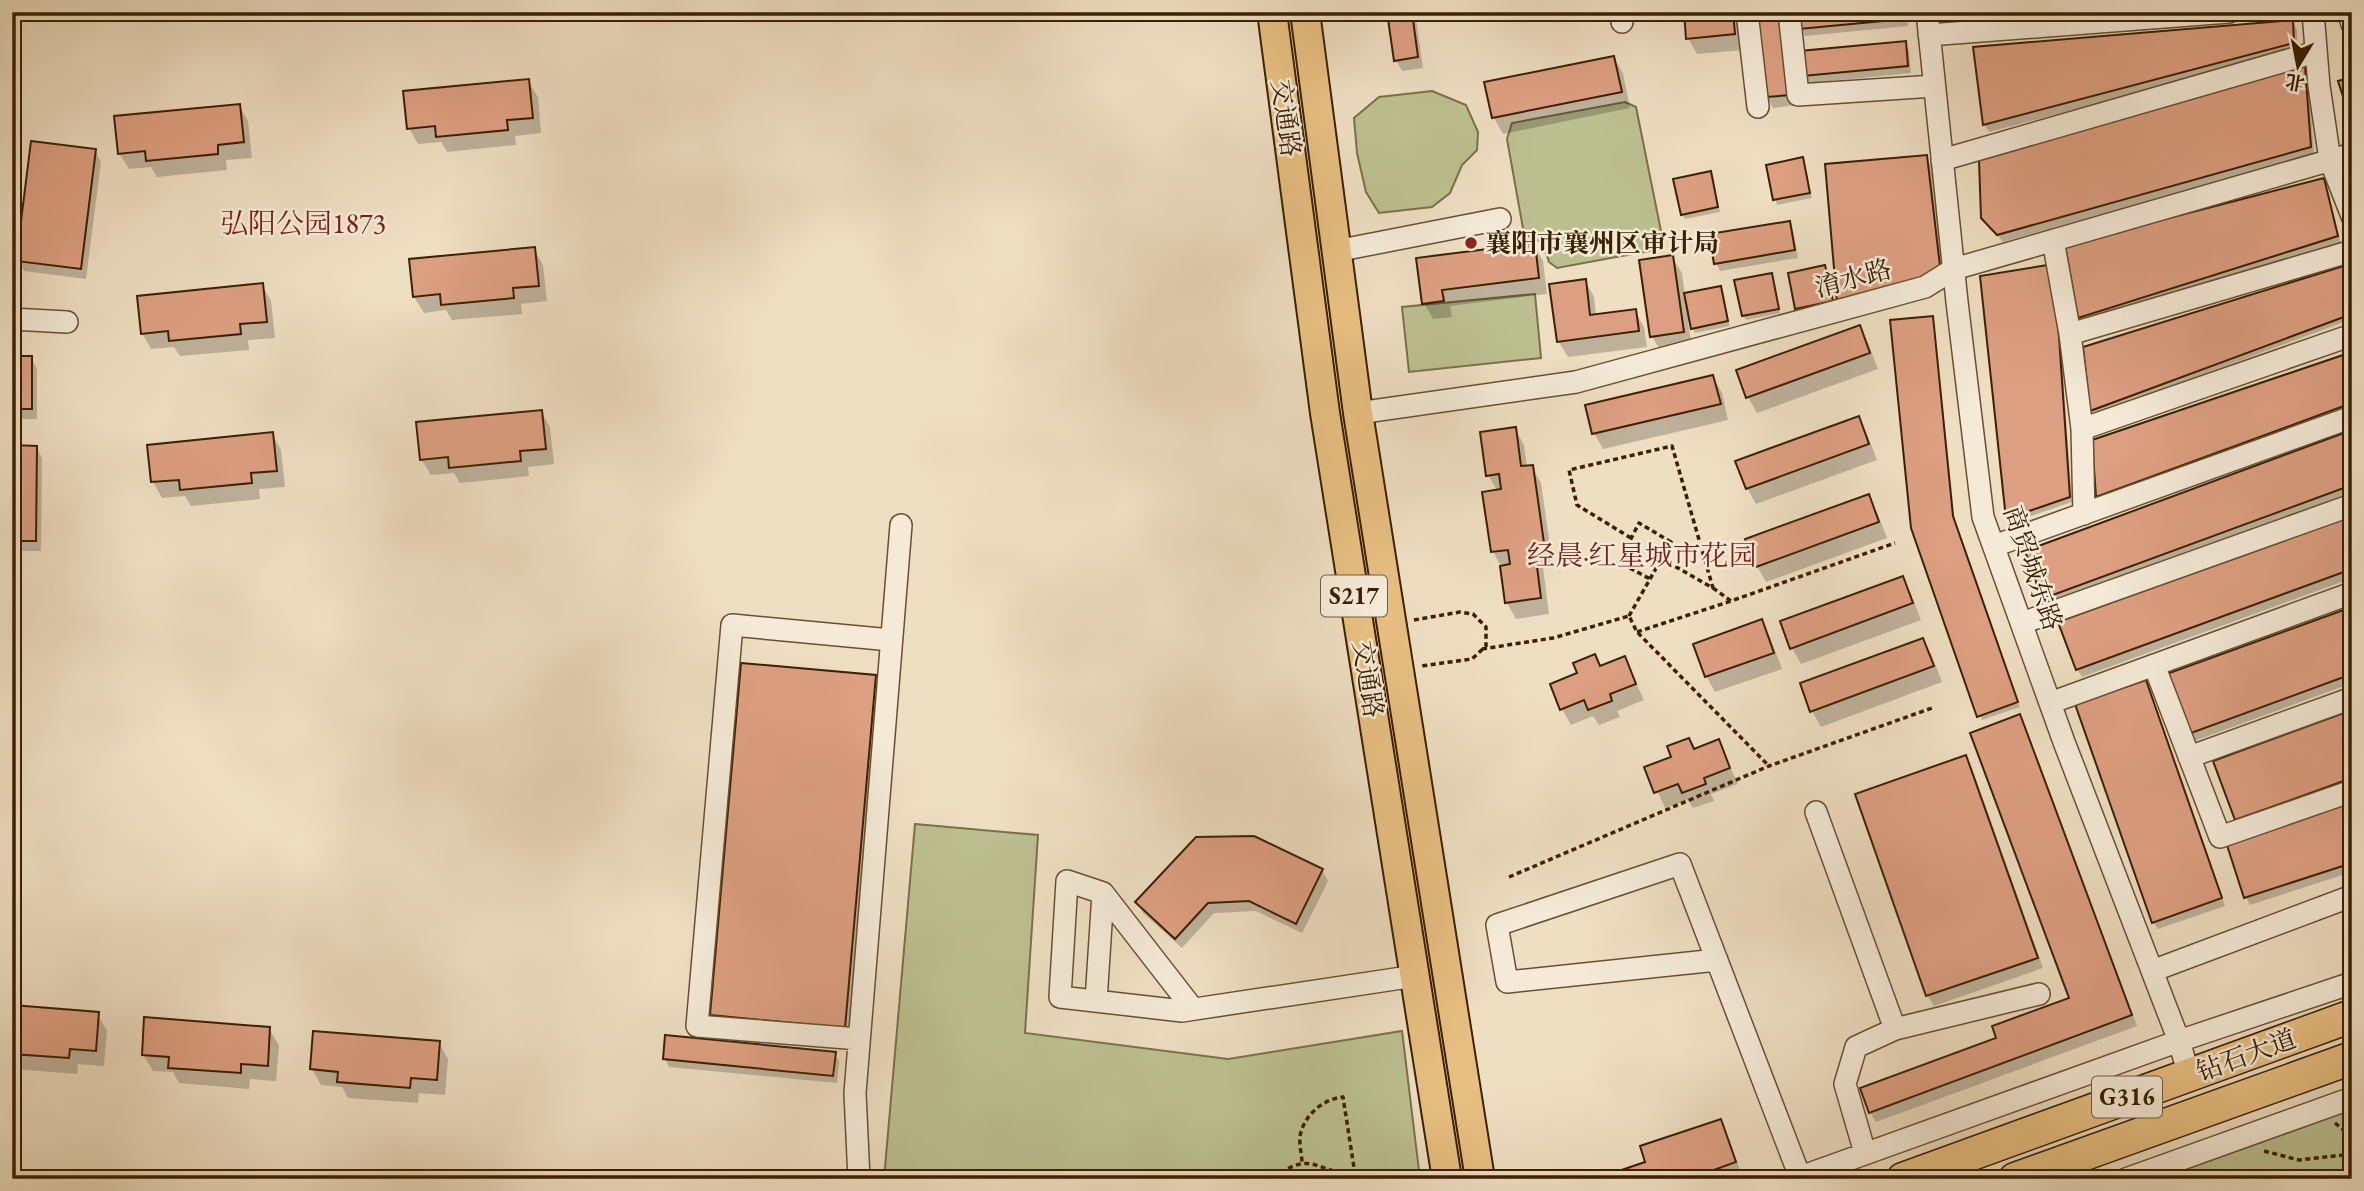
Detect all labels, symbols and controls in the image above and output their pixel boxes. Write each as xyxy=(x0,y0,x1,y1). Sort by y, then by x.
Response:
north arrow xyxy=(2262,32,2332,102)
text: 北 xyxy=(2284,68,2307,96)
street label: 交通路 xyxy=(1264,77,1308,159)
district label: 弘阳公园1873 xyxy=(220,205,386,241)
place label: 襄阳市襄州区审计局 xyxy=(1485,226,1719,260)
marker: 襄阳市襄州区审计局 xyxy=(1463,235,1479,251)
street label: 淯水路 xyxy=(1811,251,1895,305)
street label: 商贸城东路 xyxy=(1996,501,2070,635)
district label: 经晨·红星城市花园 xyxy=(1527,537,1757,573)
road number: S217 xyxy=(1321,576,1387,616)
street label: 交通路 xyxy=(1345,638,1391,720)
street label: 钻石大道 xyxy=(2191,1021,2301,1089)
road number: G316 xyxy=(2092,1077,2162,1118)

